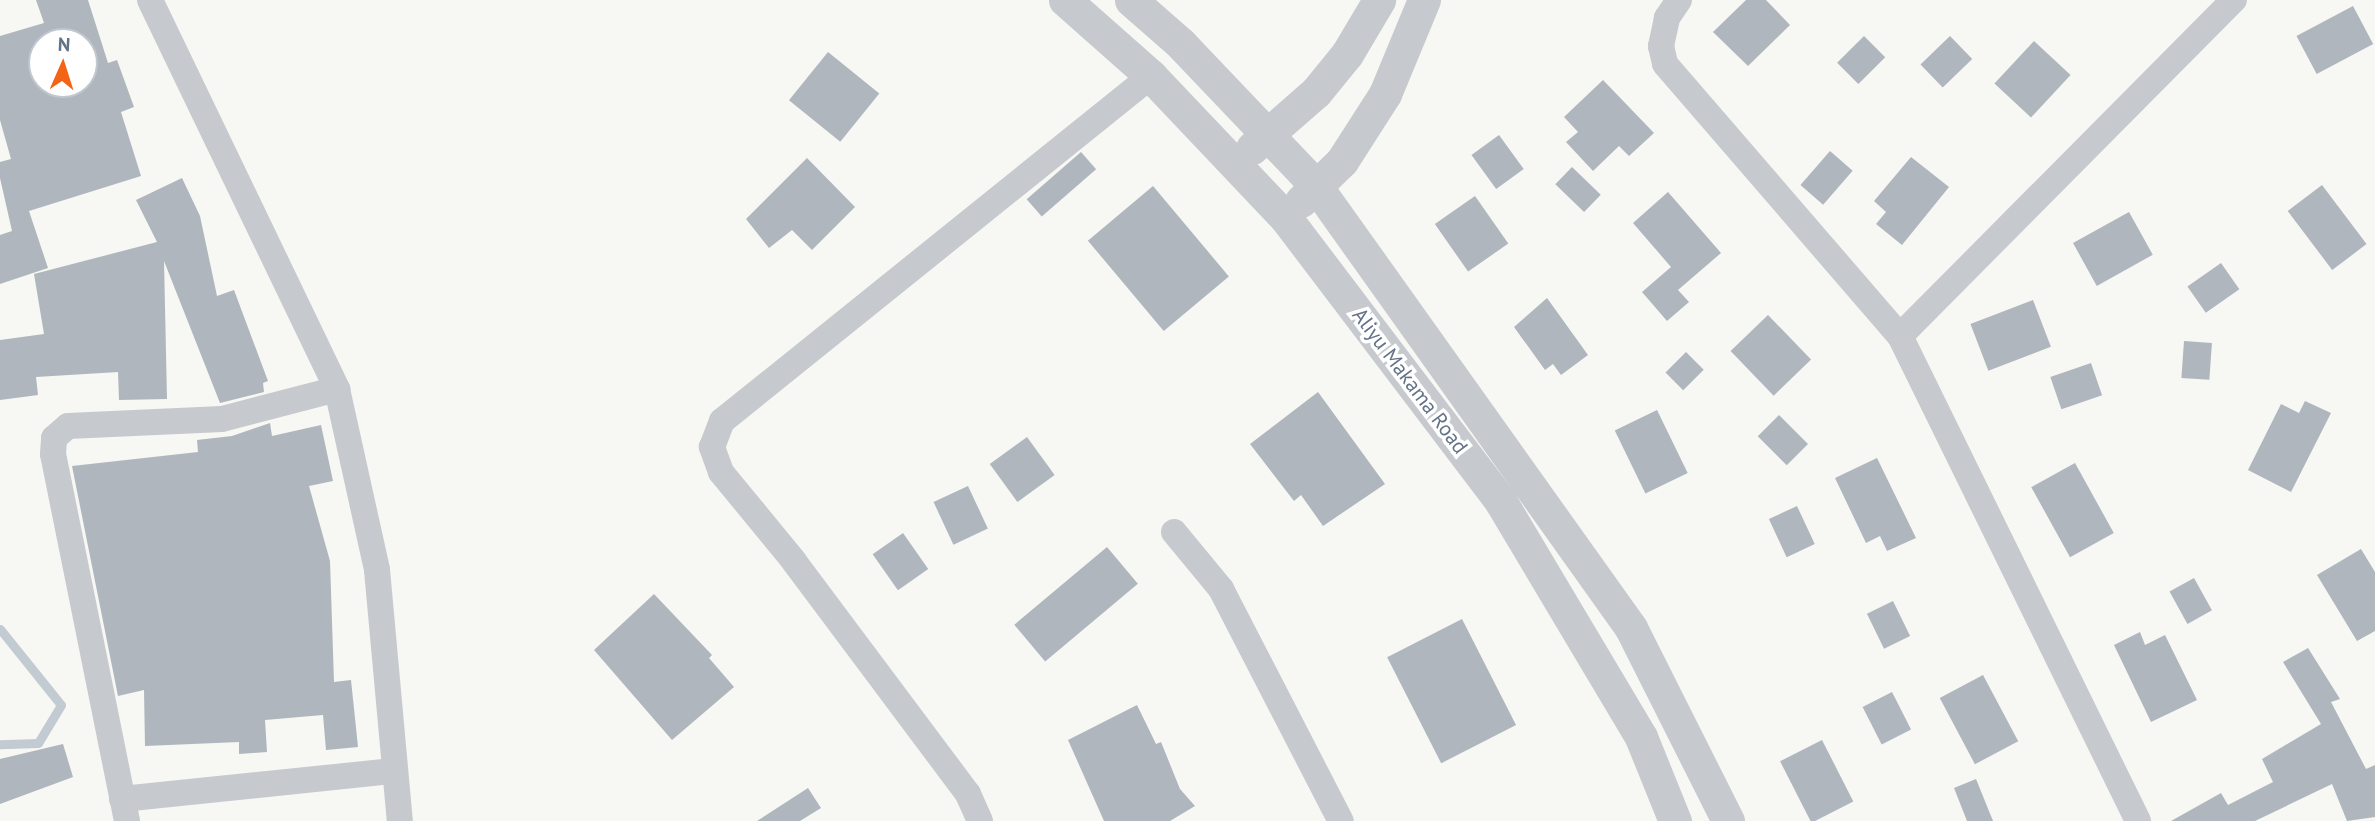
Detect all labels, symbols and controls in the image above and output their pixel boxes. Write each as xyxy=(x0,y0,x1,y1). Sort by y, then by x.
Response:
north arrow xyxy=(28,28,98,98)
text: N xyxy=(57,32,71,56)
street label: Aliyu Makama Road xyxy=(1347,303,1473,459)

